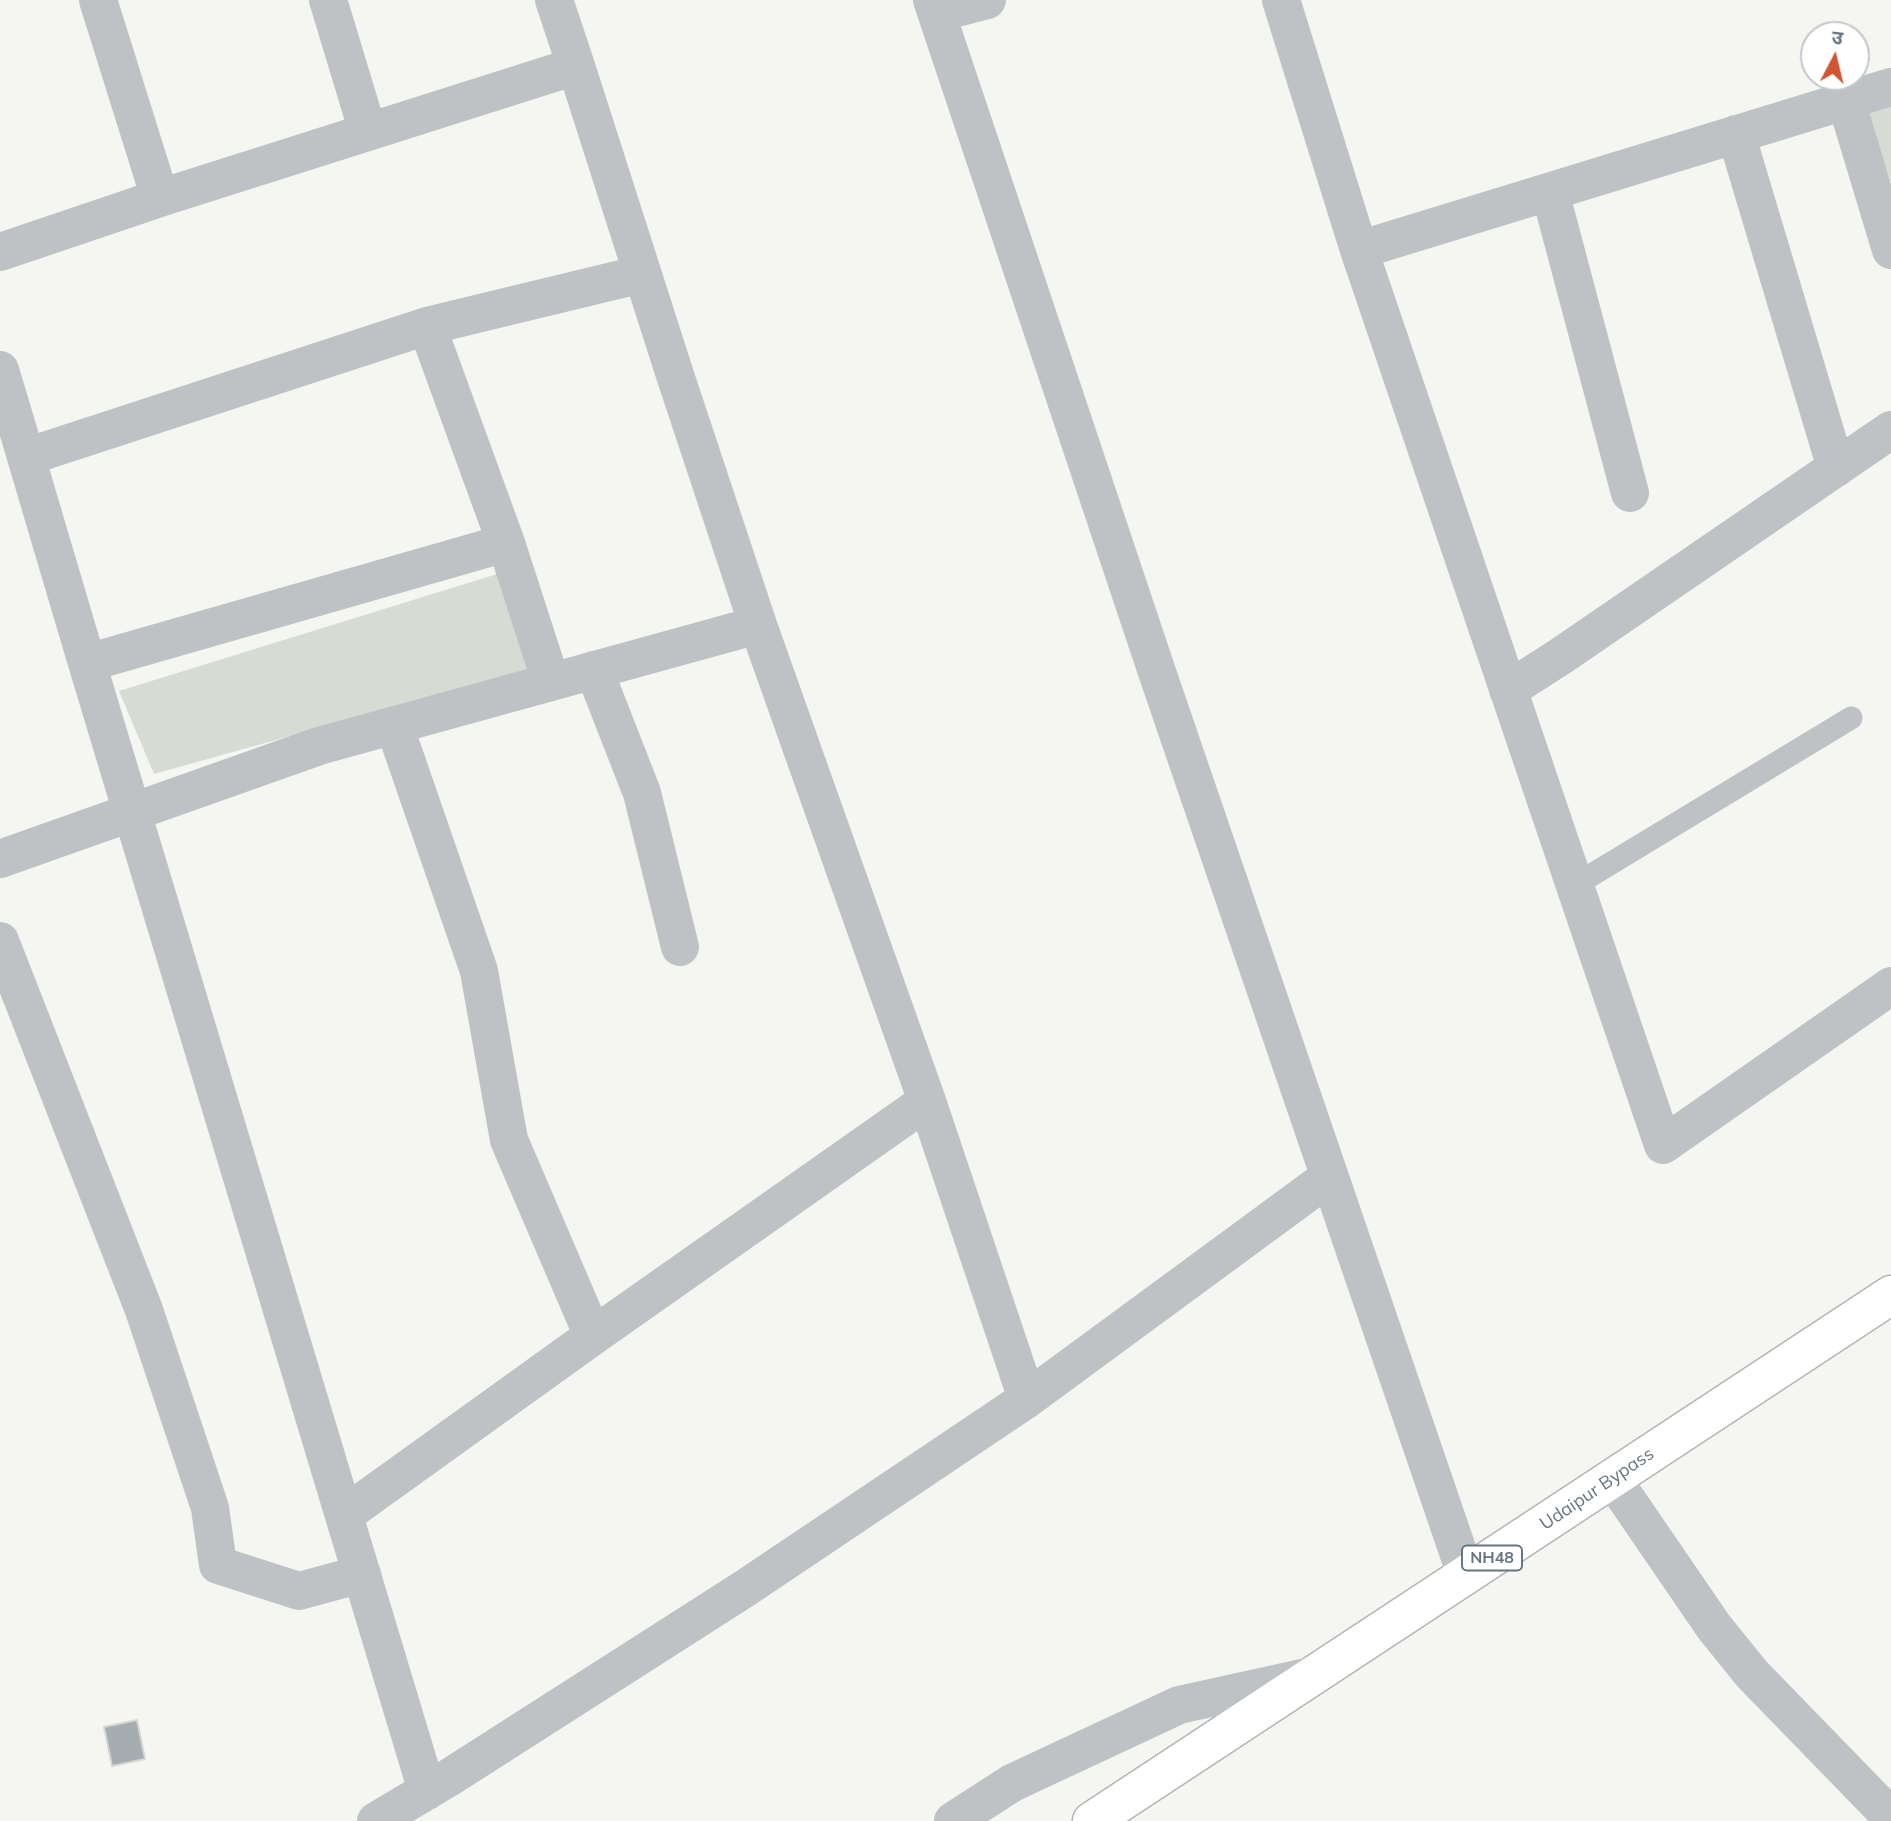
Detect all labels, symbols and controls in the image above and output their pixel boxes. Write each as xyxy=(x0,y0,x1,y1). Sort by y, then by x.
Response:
north arrow xyxy=(1800,21,1870,91)
text: उ xyxy=(1830,25,1844,50)
street label: Udaipur Bypass xyxy=(1536,1443,1658,1535)
road number: NH48 xyxy=(1462,1546,1522,1570)

